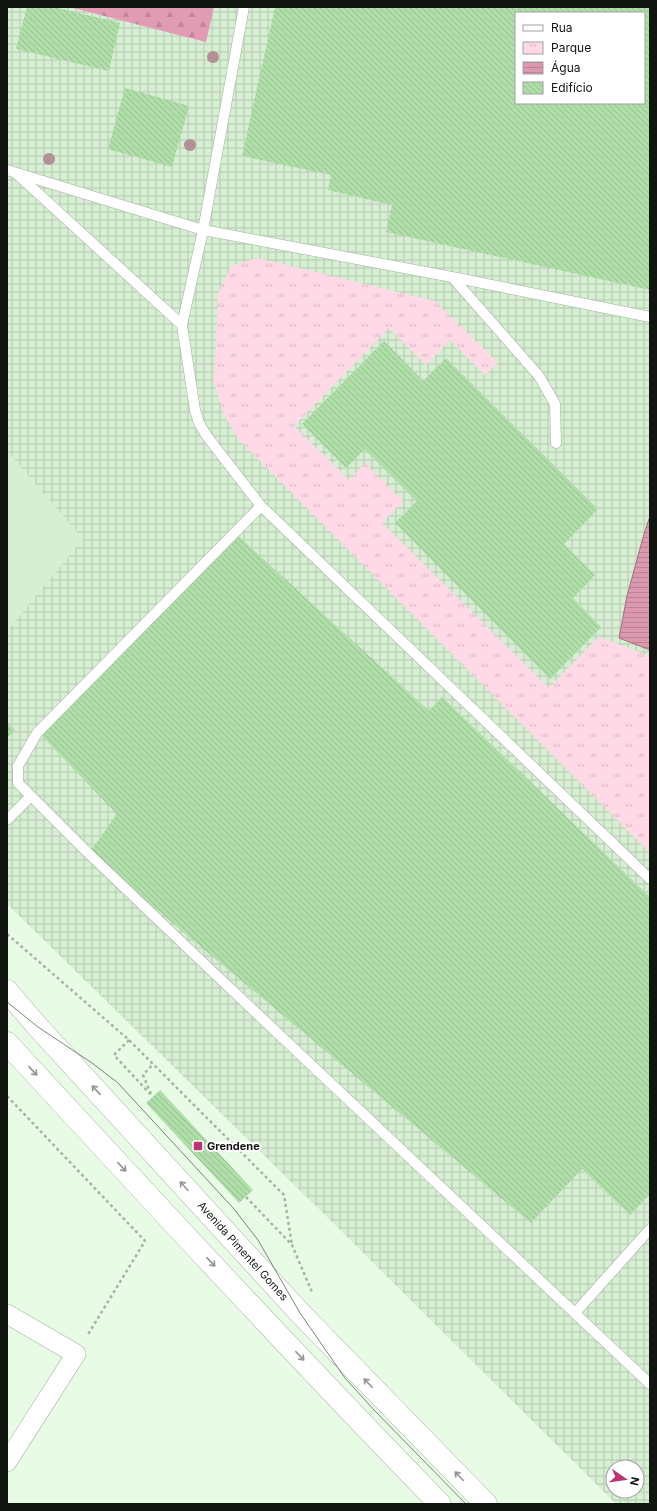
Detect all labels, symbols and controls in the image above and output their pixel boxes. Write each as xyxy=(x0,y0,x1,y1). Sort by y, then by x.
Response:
legend xyxy=(515,12,645,104)
text: Rua xyxy=(551,20,573,35)
text: Parque xyxy=(551,40,591,55)
text: Água xyxy=(551,60,580,75)
text: Edifício xyxy=(551,80,593,95)
one-way arrow xyxy=(29,1066,38,1076)
one-way arrow xyxy=(91,1085,100,1095)
place label: Grendene xyxy=(207,1139,260,1153)
marker: Grendene xyxy=(192,1140,204,1152)
one-way arrow xyxy=(117,1162,126,1172)
one-way arrow xyxy=(179,1180,188,1191)
street label: Avenida Pimentel Gomes xyxy=(195,1198,291,1304)
one-way arrow xyxy=(206,1256,215,1267)
one-way arrow xyxy=(295,1351,304,1361)
one-way arrow xyxy=(363,1378,373,1388)
north arrow xyxy=(605,1459,645,1499)
one-way arrow xyxy=(454,1471,463,1481)
text: N xyxy=(627,1476,643,1487)

